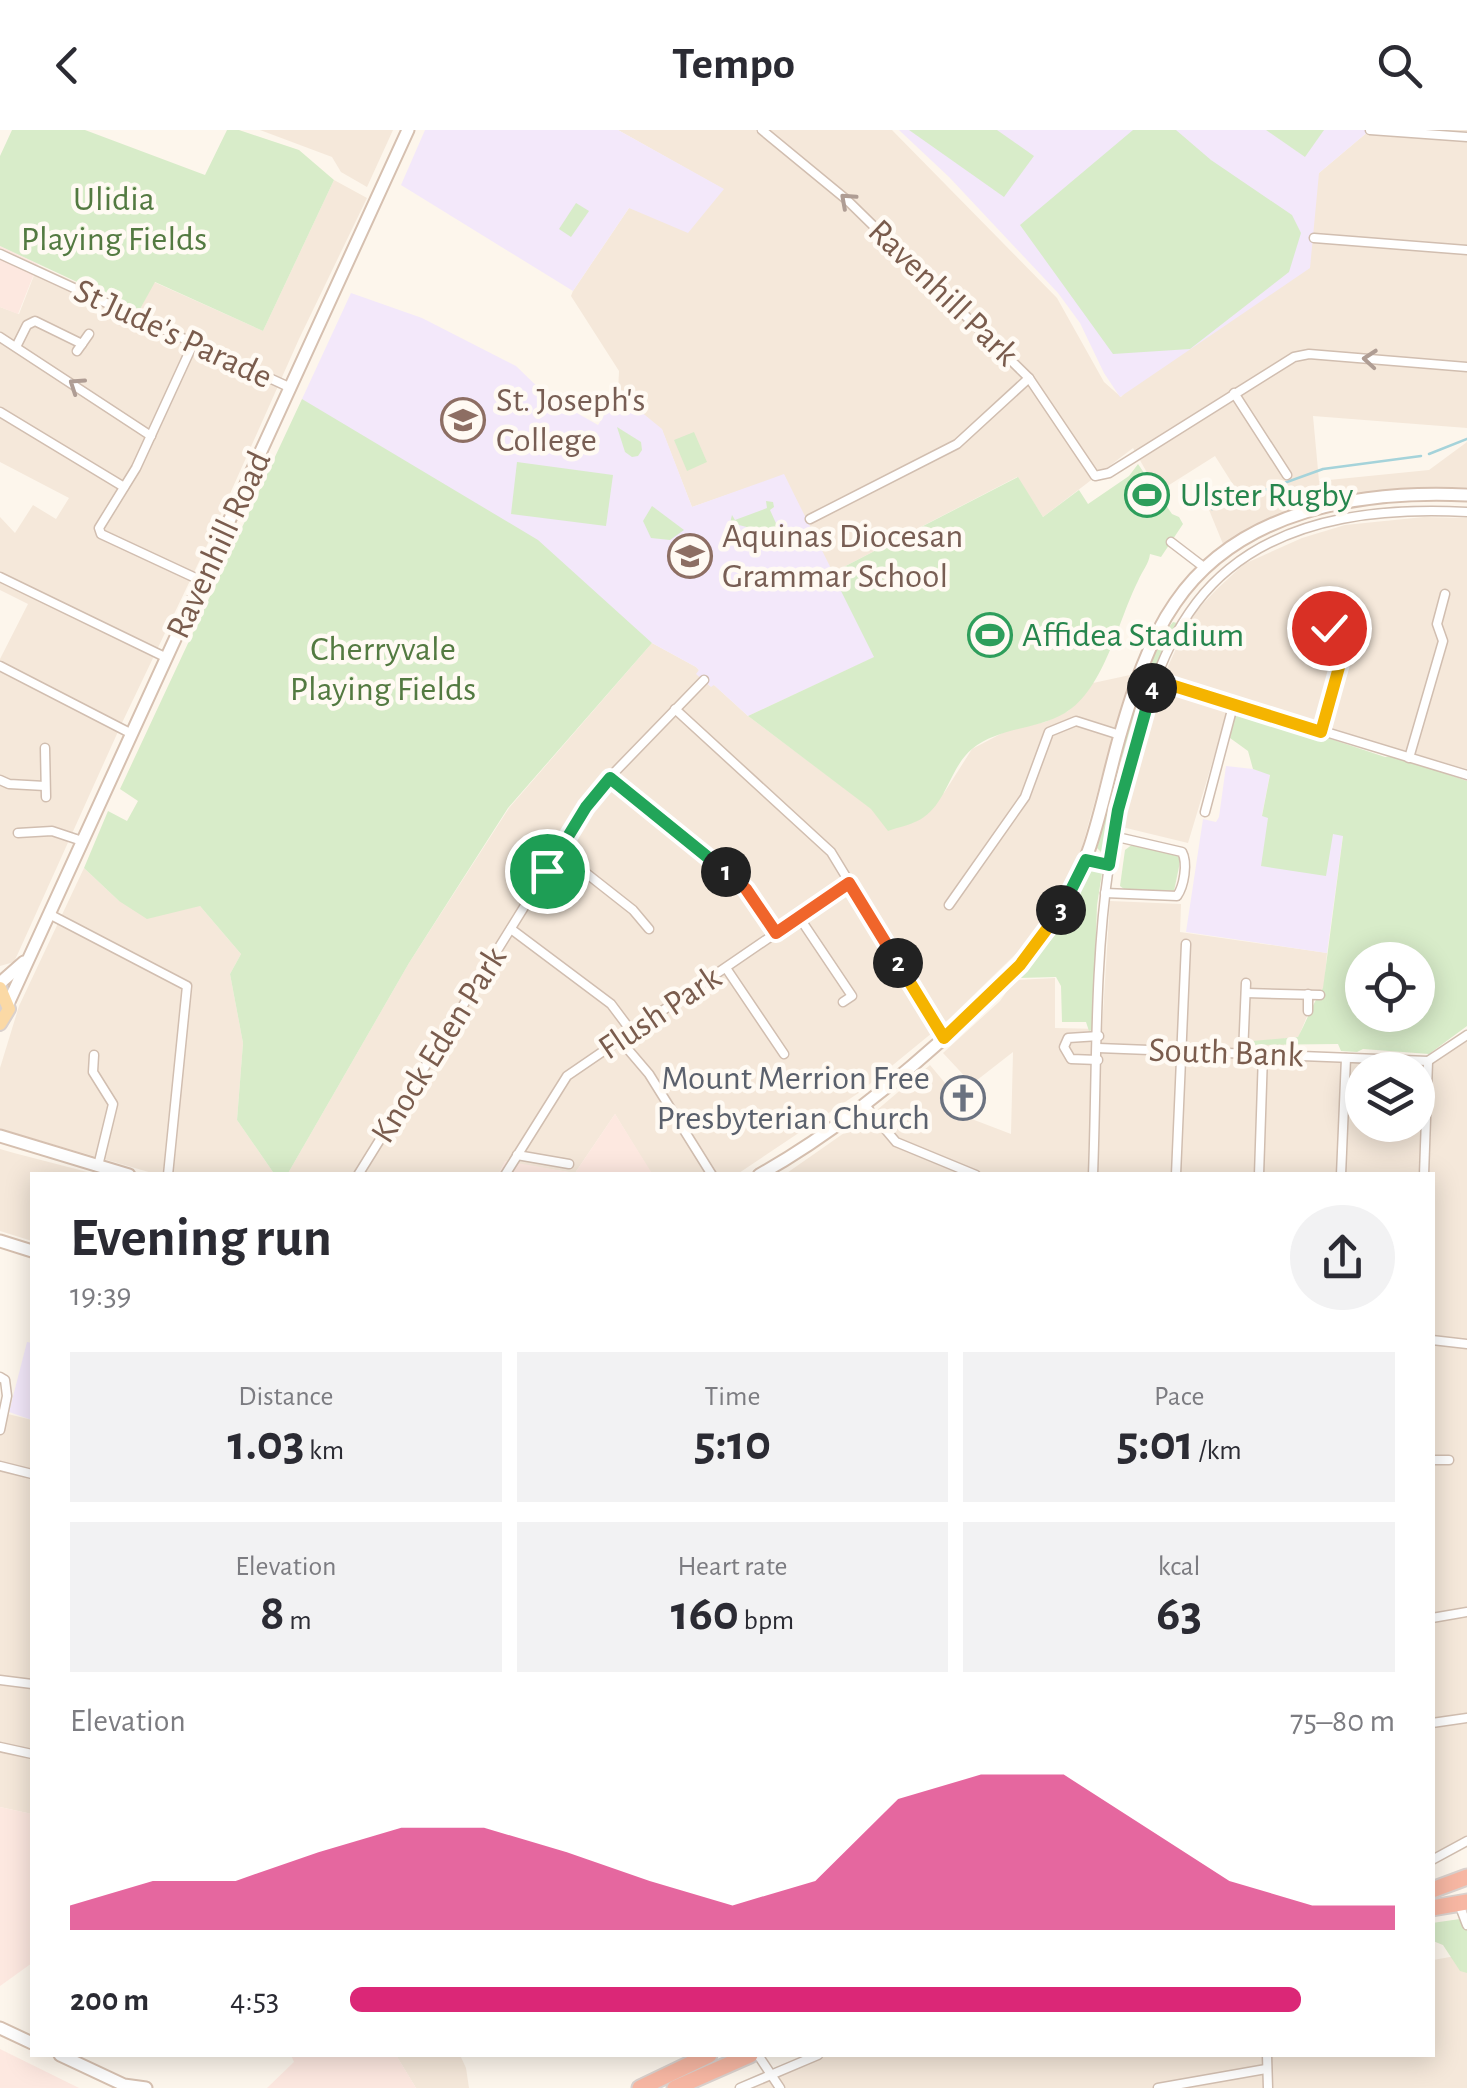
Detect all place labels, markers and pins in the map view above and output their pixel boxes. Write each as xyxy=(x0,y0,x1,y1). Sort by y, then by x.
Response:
place label: St. Joseph's College xyxy=(496,383,645,458)
school or university icon: St. Joseph's College xyxy=(440,397,486,443)
sports icon: Ulster Rugby xyxy=(1124,472,1170,518)
place label: Ulster Rugby xyxy=(1180,478,1354,513)
place label: Aquinas Diocesan Grammar School xyxy=(722,519,963,594)
school or university icon: Aquinas Diocesan Grammar School xyxy=(667,533,713,579)
pin xyxy=(1287,586,1372,671)
sports icon: Affidea Stadium xyxy=(967,612,1013,658)
place label: Affidea Stadium xyxy=(1022,618,1244,653)
pin: 4 xyxy=(1127,663,1177,713)
pin xyxy=(505,829,590,914)
pin: 1 xyxy=(701,847,751,897)
pin: 3 xyxy=(1036,885,1086,935)
pin: 2 xyxy=(873,938,923,988)
place label: Mount Merrion Free Presbyterian Church xyxy=(656,1061,930,1136)
church icon: Mount Merrion Free Presbyterian Church xyxy=(940,1075,986,1121)

